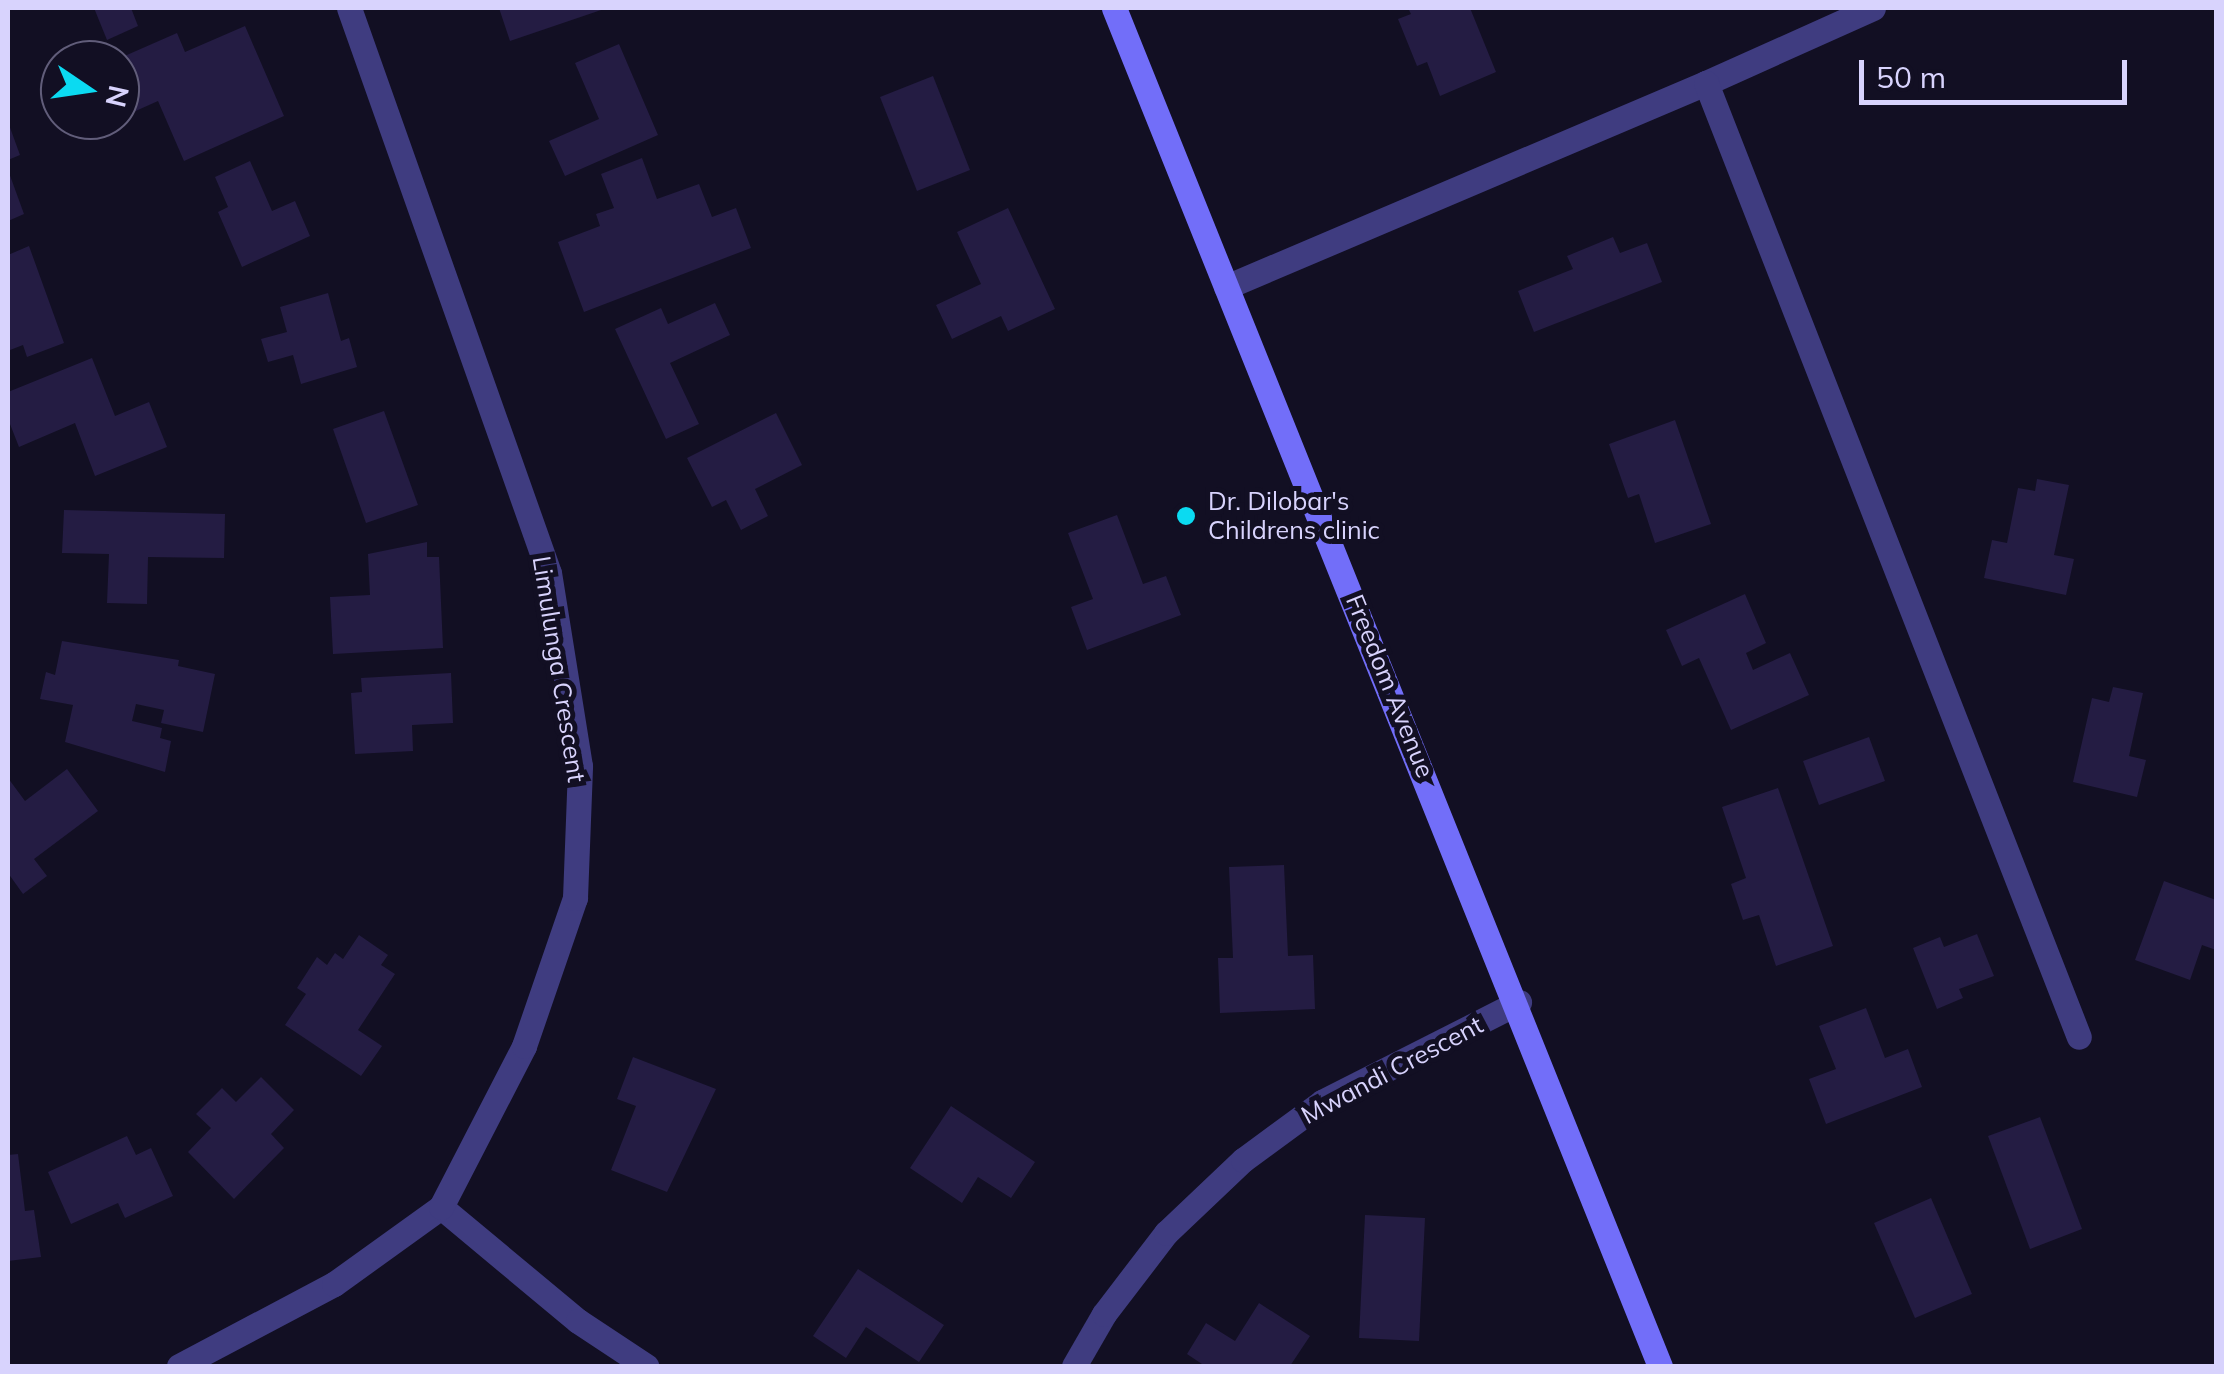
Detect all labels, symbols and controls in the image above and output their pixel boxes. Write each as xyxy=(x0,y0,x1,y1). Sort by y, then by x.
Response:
north arrow xyxy=(40,40,140,140)
scale bar xyxy=(1864,40,2132,102)
text: 50 m xyxy=(1876,58,1946,96)
text: N xyxy=(98,82,137,111)
place label: Dr. Dilobar's Childrens clinic xyxy=(1208,487,1380,546)
marker: Dr. Dilobar's Childrens clinic xyxy=(1173,503,1199,529)
street label: Limulunga Crescent xyxy=(526,554,592,784)
street label: Freedom Avenue xyxy=(1340,590,1440,782)
street label: Mwandi Crescent xyxy=(1296,1010,1488,1130)

